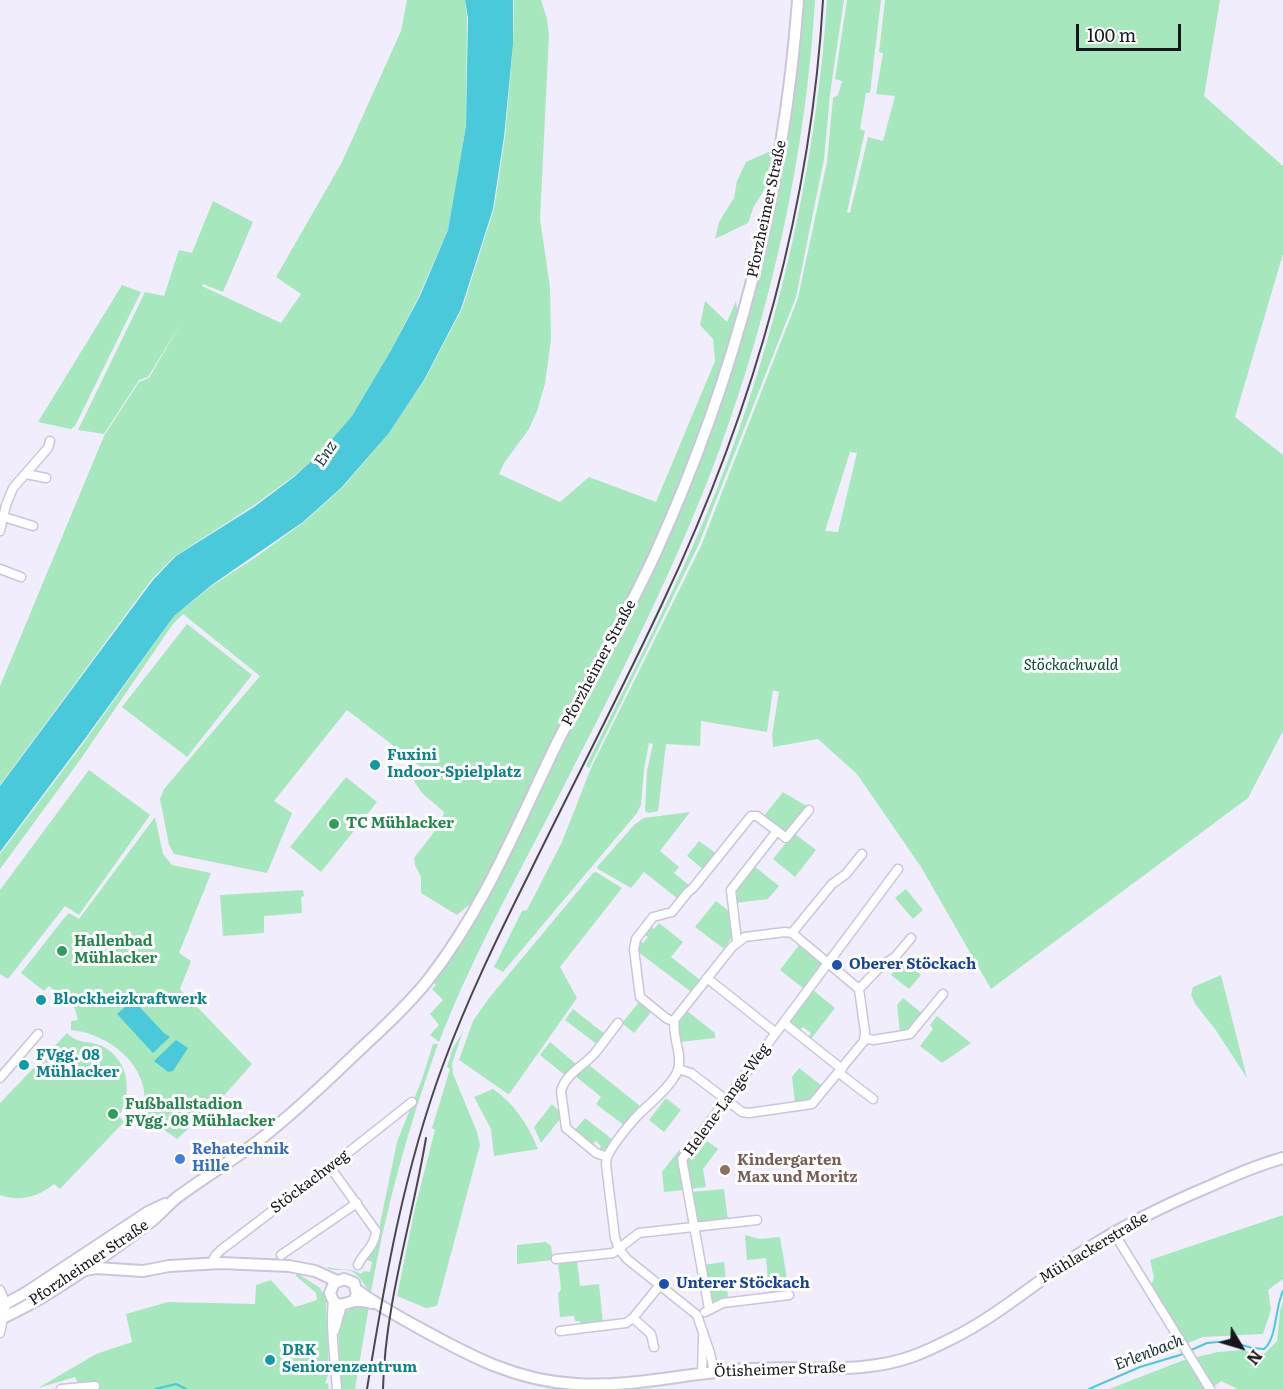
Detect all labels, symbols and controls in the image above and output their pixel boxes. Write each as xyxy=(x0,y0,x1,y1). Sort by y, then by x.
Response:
scale bar xyxy=(1079,12,1184,50)
text: 100 m xyxy=(1087,21,1136,48)
street label: Pforzheimer Straße xyxy=(744,139,790,279)
water label: Enz xyxy=(311,438,341,470)
street label: Pforzheimer Straße xyxy=(558,597,640,729)
park label: Stöckachwald xyxy=(1024,657,1118,675)
place label: Fuxini Indoor-Spielplatz xyxy=(387,747,521,782)
marker: Fuxini Indoor-Spielplatz xyxy=(368,758,382,772)
place label: TC Mühlacker xyxy=(346,815,454,833)
marker: TC Mühlacker xyxy=(327,817,341,831)
place label: Hallenbad Mühlacker xyxy=(74,933,157,968)
marker: Hallenbad Mühlacker xyxy=(55,944,69,958)
place label: Oberer Stöckach xyxy=(849,956,976,974)
marker: Oberer Stöckach xyxy=(830,958,844,972)
place label: Blockheizkraftwerk xyxy=(53,991,207,1009)
marker: Blockheizkraftwerk xyxy=(34,993,48,1007)
street label: Helene-Lange-Weg xyxy=(680,1040,774,1160)
place label: FVgg. 08 Mühlacker xyxy=(36,1047,119,1082)
marker: FVgg. 08 Mühlacker xyxy=(17,1058,31,1072)
place label: Fußballstadion FVgg. 08 Mühlacker xyxy=(125,1096,275,1131)
marker: Fußballstadion FVgg. 08 Mühlacker xyxy=(106,1107,120,1121)
place label: Rehatechnik Hille xyxy=(192,1141,289,1176)
street label: Stöckachweg xyxy=(267,1147,353,1217)
marker: Rehatechnik Hille xyxy=(173,1152,187,1166)
place label: Kindergarten Max und Moritz xyxy=(737,1152,857,1187)
marker: Kindergarten Max und Moritz xyxy=(718,1163,732,1177)
street label: Mühlackerstraße xyxy=(1036,1208,1152,1288)
street label: Pforzheimer Straße xyxy=(26,1216,152,1310)
place label: Unterer Stöckach xyxy=(676,1275,810,1293)
marker: Unterer Stöckach xyxy=(657,1277,671,1291)
north arrow xyxy=(1211,1317,1271,1377)
water label: Erlenbach xyxy=(1112,1331,1186,1375)
place label: DRK Seniorenzentrum xyxy=(282,1342,417,1377)
text: N xyxy=(1242,1345,1269,1371)
marker: DRK Seniorenzentrum xyxy=(263,1353,277,1367)
street label: Ötisheimer Straße xyxy=(714,1359,846,1381)

